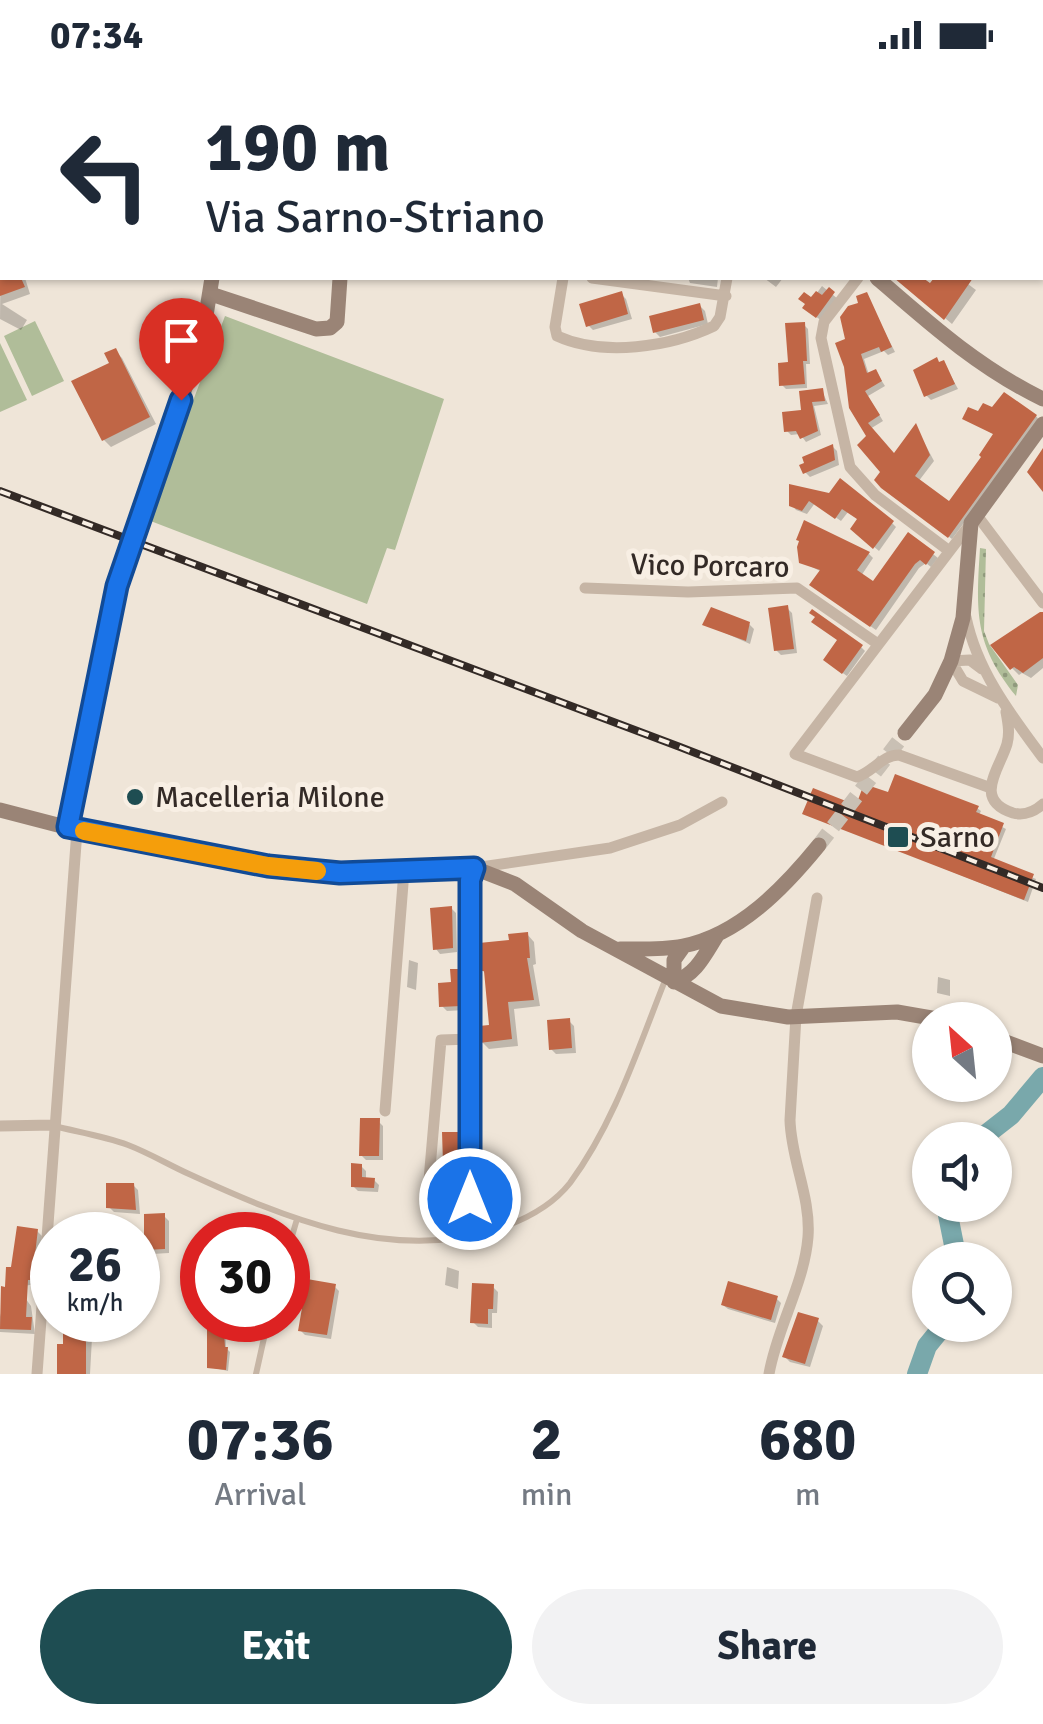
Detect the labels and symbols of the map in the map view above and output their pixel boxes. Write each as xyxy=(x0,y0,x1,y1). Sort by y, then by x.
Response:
pin xyxy=(139,298,224,401)
street label: Vico Porcaro xyxy=(630,546,790,586)
place label: Macelleria Milone xyxy=(155,779,385,816)
marker: Macelleria Milone xyxy=(124,786,146,808)
place label: Sarno xyxy=(920,819,995,856)
marker: Sarno xyxy=(885,824,911,850)
north arrow xyxy=(912,1002,1012,1102)
position arrow xyxy=(418,1147,522,1251)
speed limit sign: 30 xyxy=(180,1212,310,1342)

